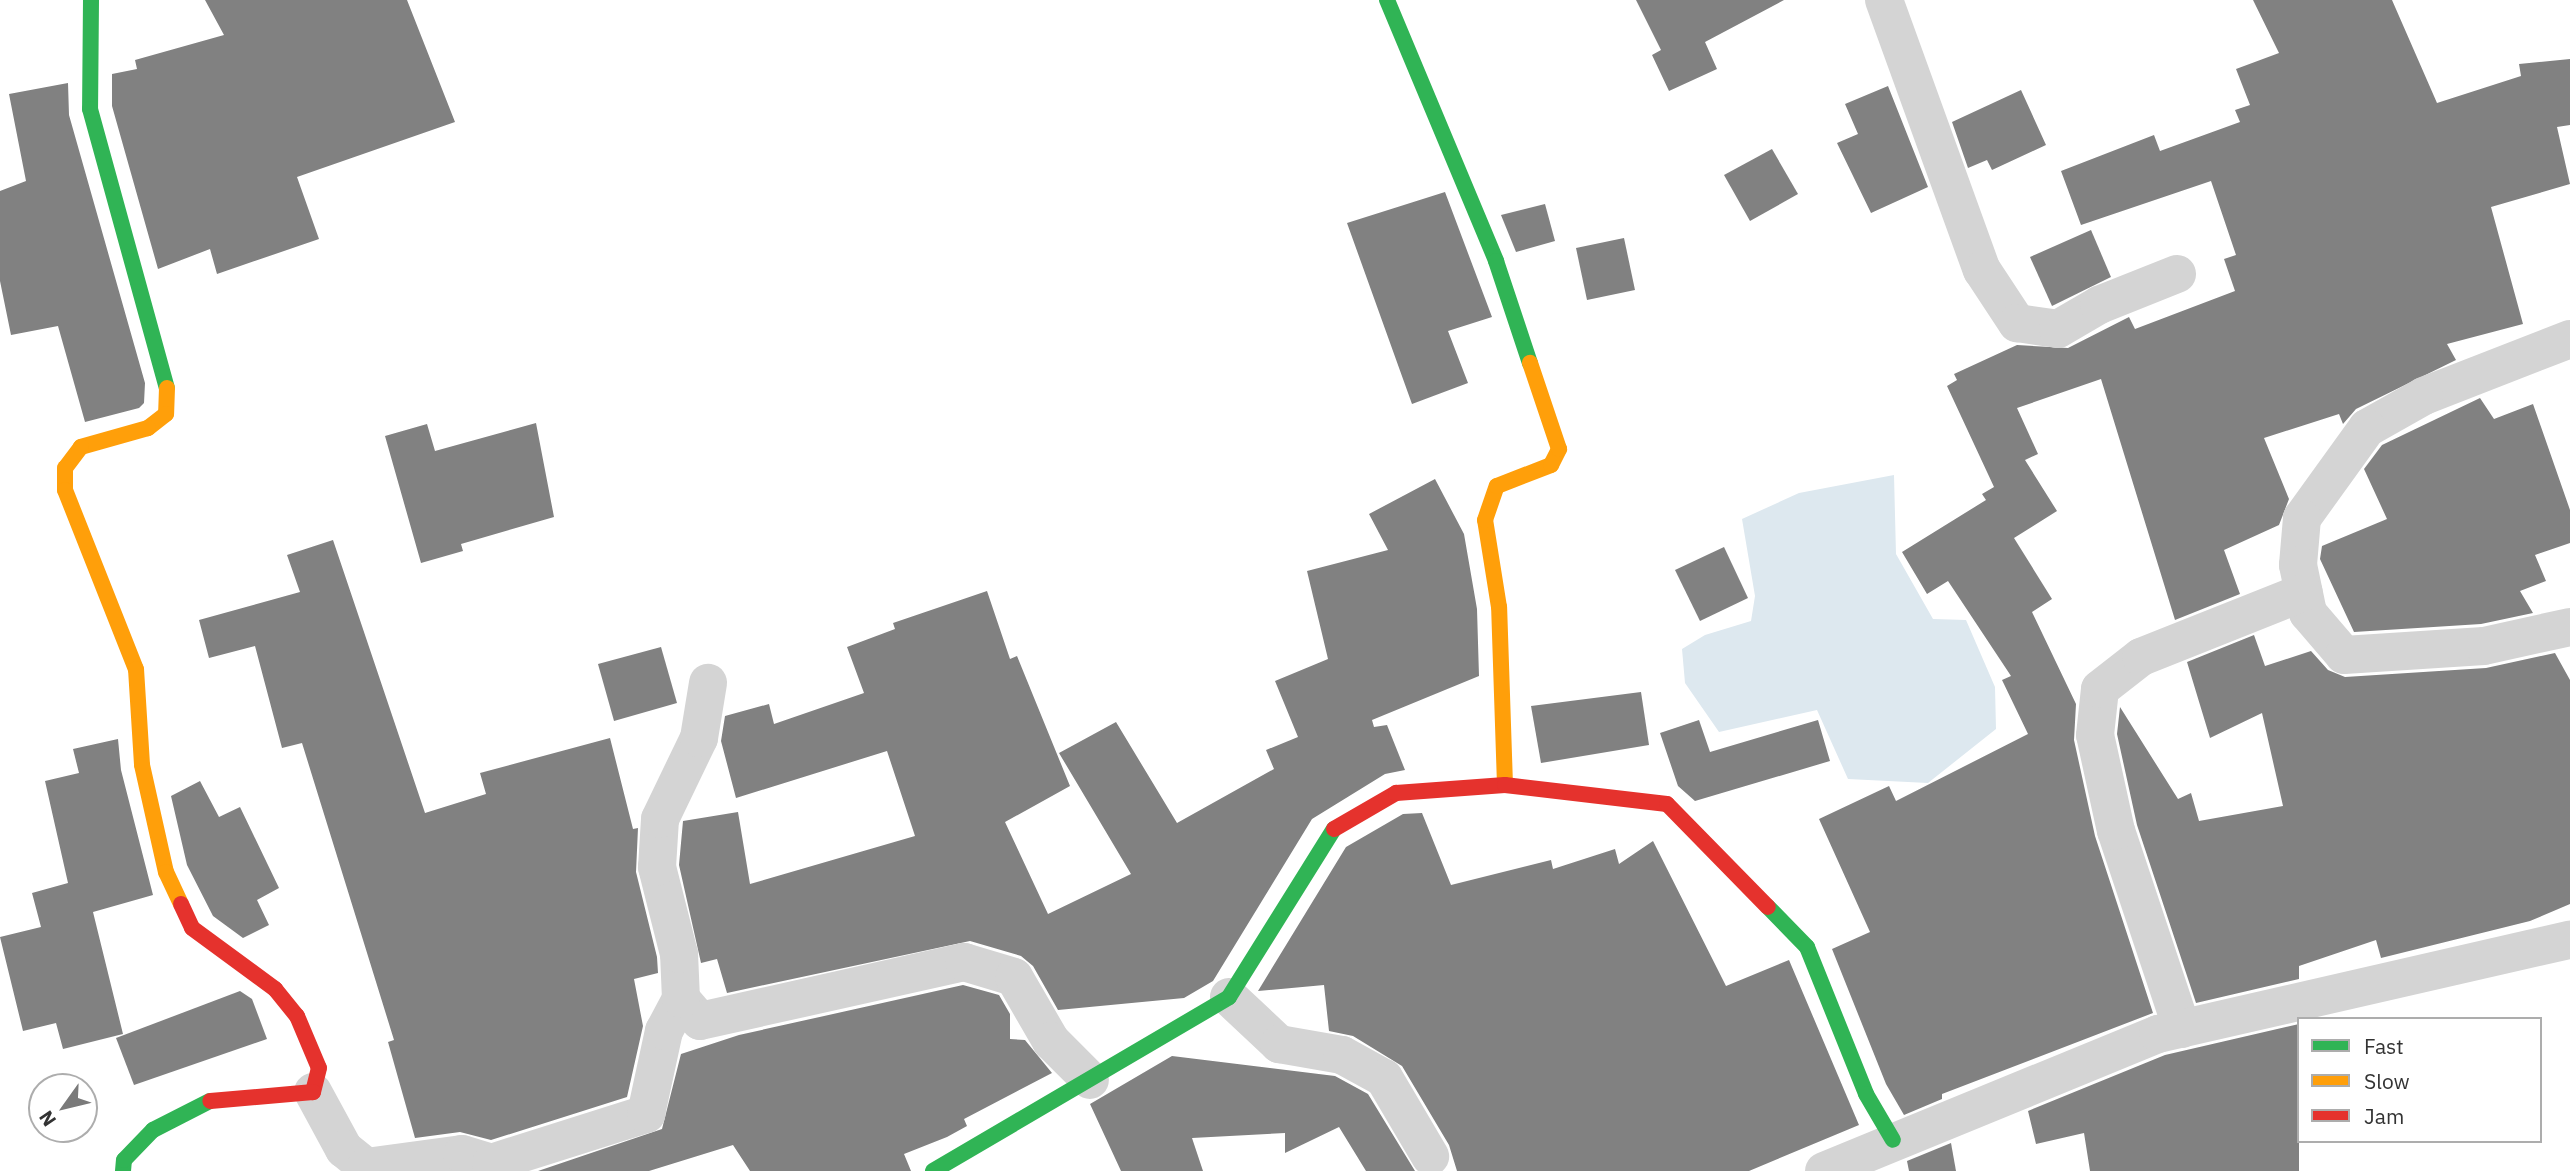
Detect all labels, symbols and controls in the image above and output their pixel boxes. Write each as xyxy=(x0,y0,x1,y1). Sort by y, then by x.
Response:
legend xyxy=(2297,1017,2542,1143)
text: Fast xyxy=(2364,1032,2404,1060)
text: Slow xyxy=(2364,1067,2410,1095)
north arrow xyxy=(28,1073,98,1143)
text: Jam xyxy=(2364,1102,2404,1130)
text: N xyxy=(33,1106,61,1131)

